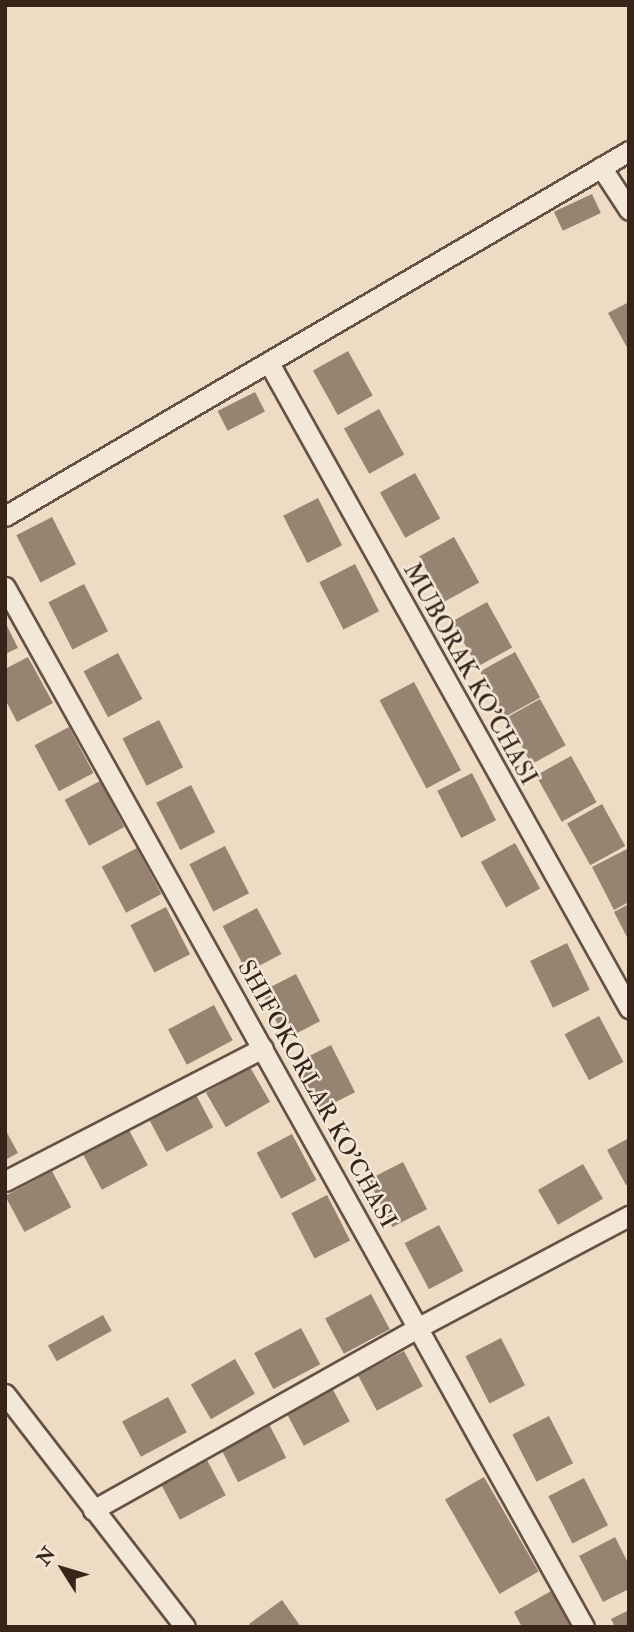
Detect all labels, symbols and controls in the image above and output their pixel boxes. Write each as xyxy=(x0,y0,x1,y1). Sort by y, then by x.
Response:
street label: MUBORAK KO'CHASI xyxy=(397,558,543,790)
street label: SHIFOKORLAR KO'CHASI xyxy=(231,955,403,1233)
north arrow xyxy=(28,1534,98,1604)
text: N xyxy=(32,1542,61,1570)

